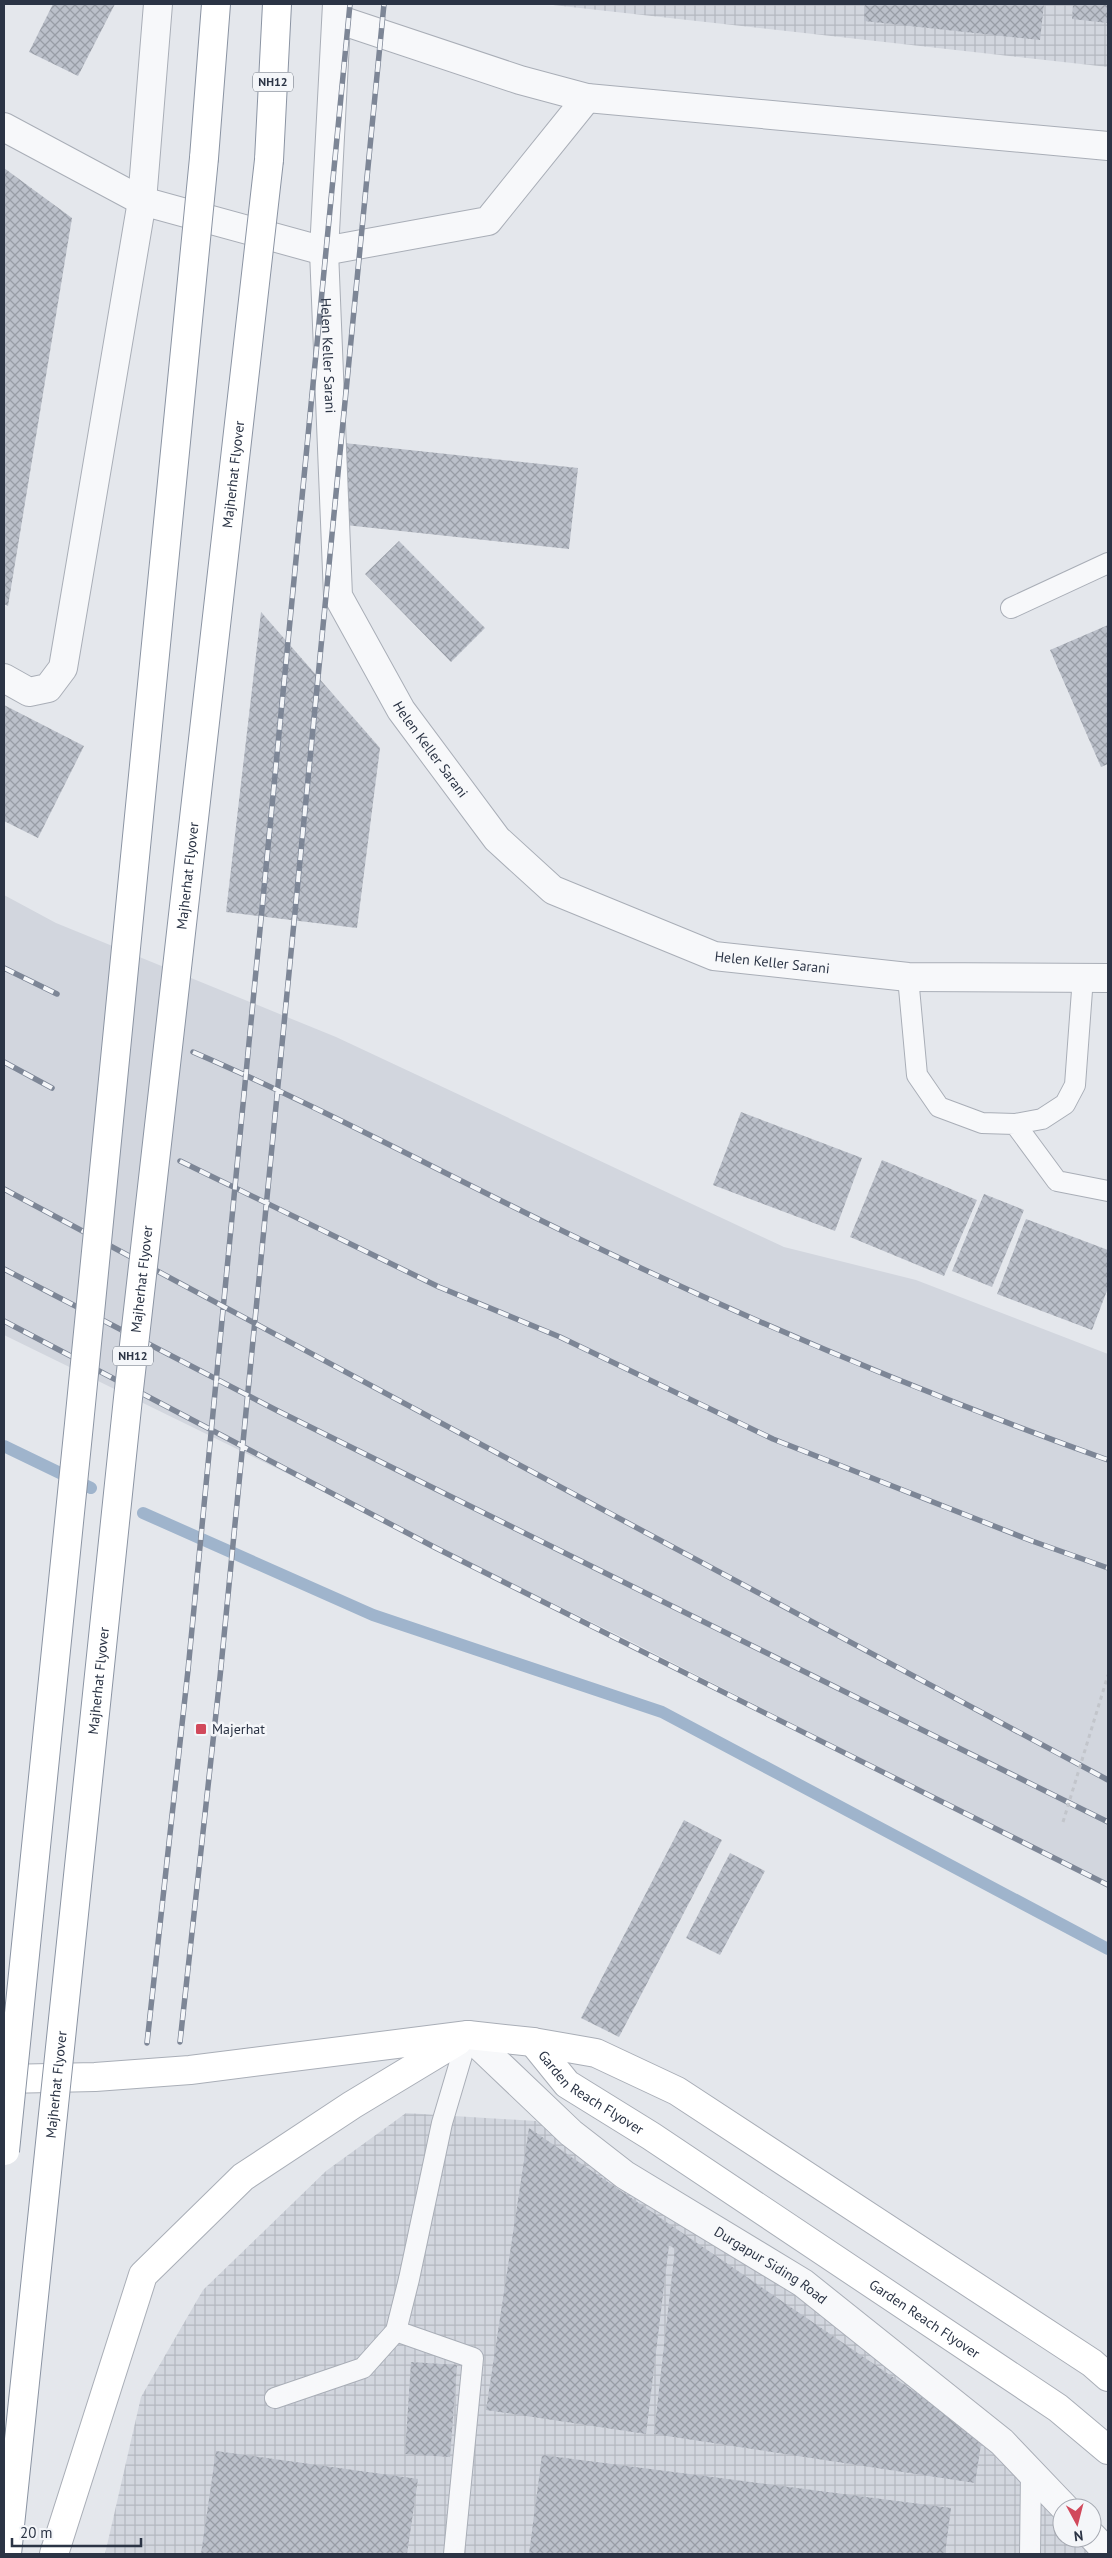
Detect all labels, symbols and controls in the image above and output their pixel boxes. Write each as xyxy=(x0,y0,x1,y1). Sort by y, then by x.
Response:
road number: NH12 xyxy=(253,72,293,91)
street label: Helen Keller Sarani xyxy=(317,297,340,414)
street label: Majherhat Flyover xyxy=(218,419,248,529)
street label: Helen Keller Sarani xyxy=(389,698,472,801)
street label: Majherhat Flyover xyxy=(172,821,203,930)
street label: Helen Keller Sarani xyxy=(714,947,831,977)
street label: Majherhat Flyover xyxy=(126,1224,157,1334)
road number: NH12 xyxy=(113,1346,153,1365)
street label: Majherhat Flyover xyxy=(84,1626,113,1735)
place label: Majerhat xyxy=(212,1720,265,1738)
marker: Majerhat xyxy=(194,1722,208,1736)
street label: Majherhat Flyover xyxy=(42,2030,71,2139)
street label: Garden Reach Flyover xyxy=(534,2047,647,2138)
street label: Durgapur Siding Road xyxy=(711,2222,831,2308)
street label: Garden Reach Flyover xyxy=(866,2275,984,2362)
north arrow xyxy=(1052,2498,1102,2548)
scale bar xyxy=(12,2516,141,2548)
text: 20 m xyxy=(20,2523,53,2542)
text: N xyxy=(1073,2526,1084,2545)

